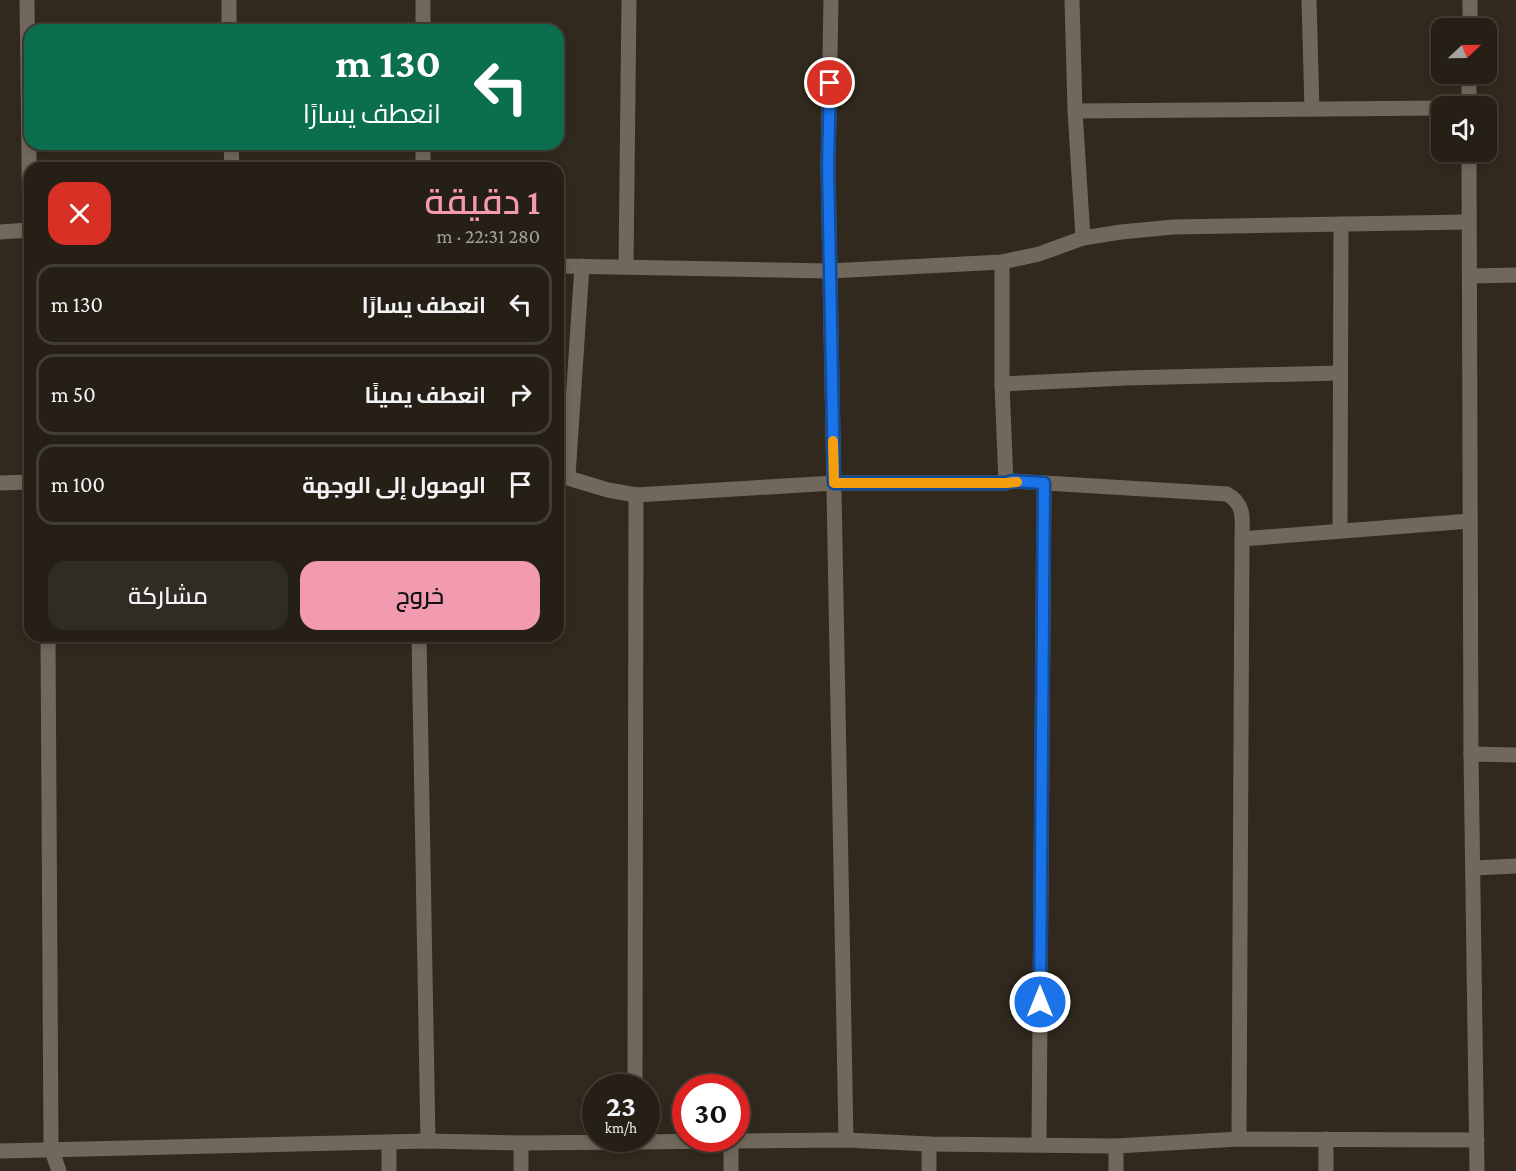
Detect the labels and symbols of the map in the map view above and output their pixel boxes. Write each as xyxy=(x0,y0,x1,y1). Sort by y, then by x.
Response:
north arrow xyxy=(1431,18,1497,84)
pin xyxy=(804,57,855,108)
position arrow xyxy=(1008,970,1072,1034)
speed limit sign: 30 xyxy=(672,1074,750,1152)

